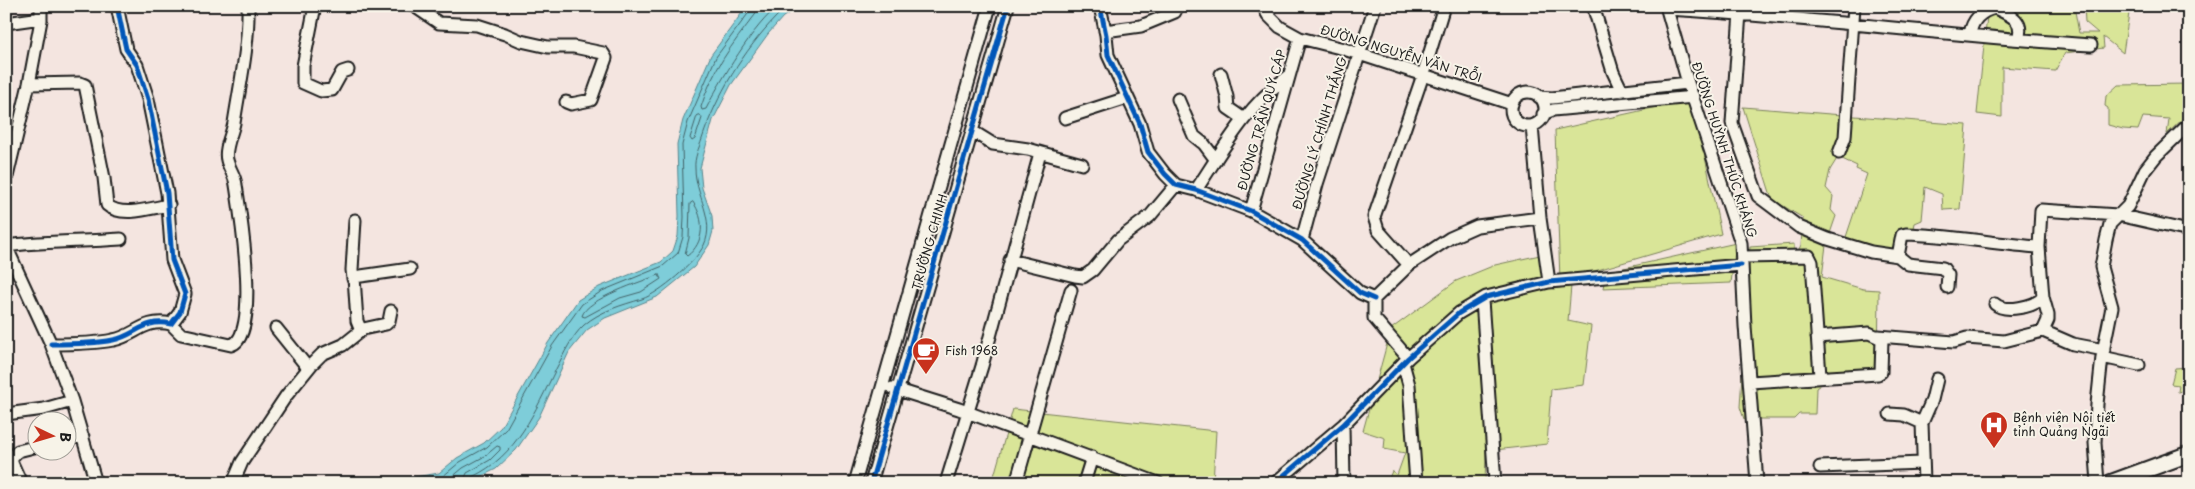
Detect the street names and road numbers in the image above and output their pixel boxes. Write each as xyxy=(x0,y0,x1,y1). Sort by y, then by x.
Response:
street label: ĐƯỜNG NGUYỄN VĂN TRỖI xyxy=(1318,19,1484,86)
street label: ĐƯỜNG TRẦN QUÝ CÁP xyxy=(1232,47,1290,192)
street label: ĐƯỜNG LÝ CHÍNH THẮNG xyxy=(1286,53,1351,212)
street label: ĐƯỜNG HUỲNH THÚC KHÁNG xyxy=(1688,59,1762,240)
street label: TRƯỜNG CHINH xyxy=(907,191,951,292)

